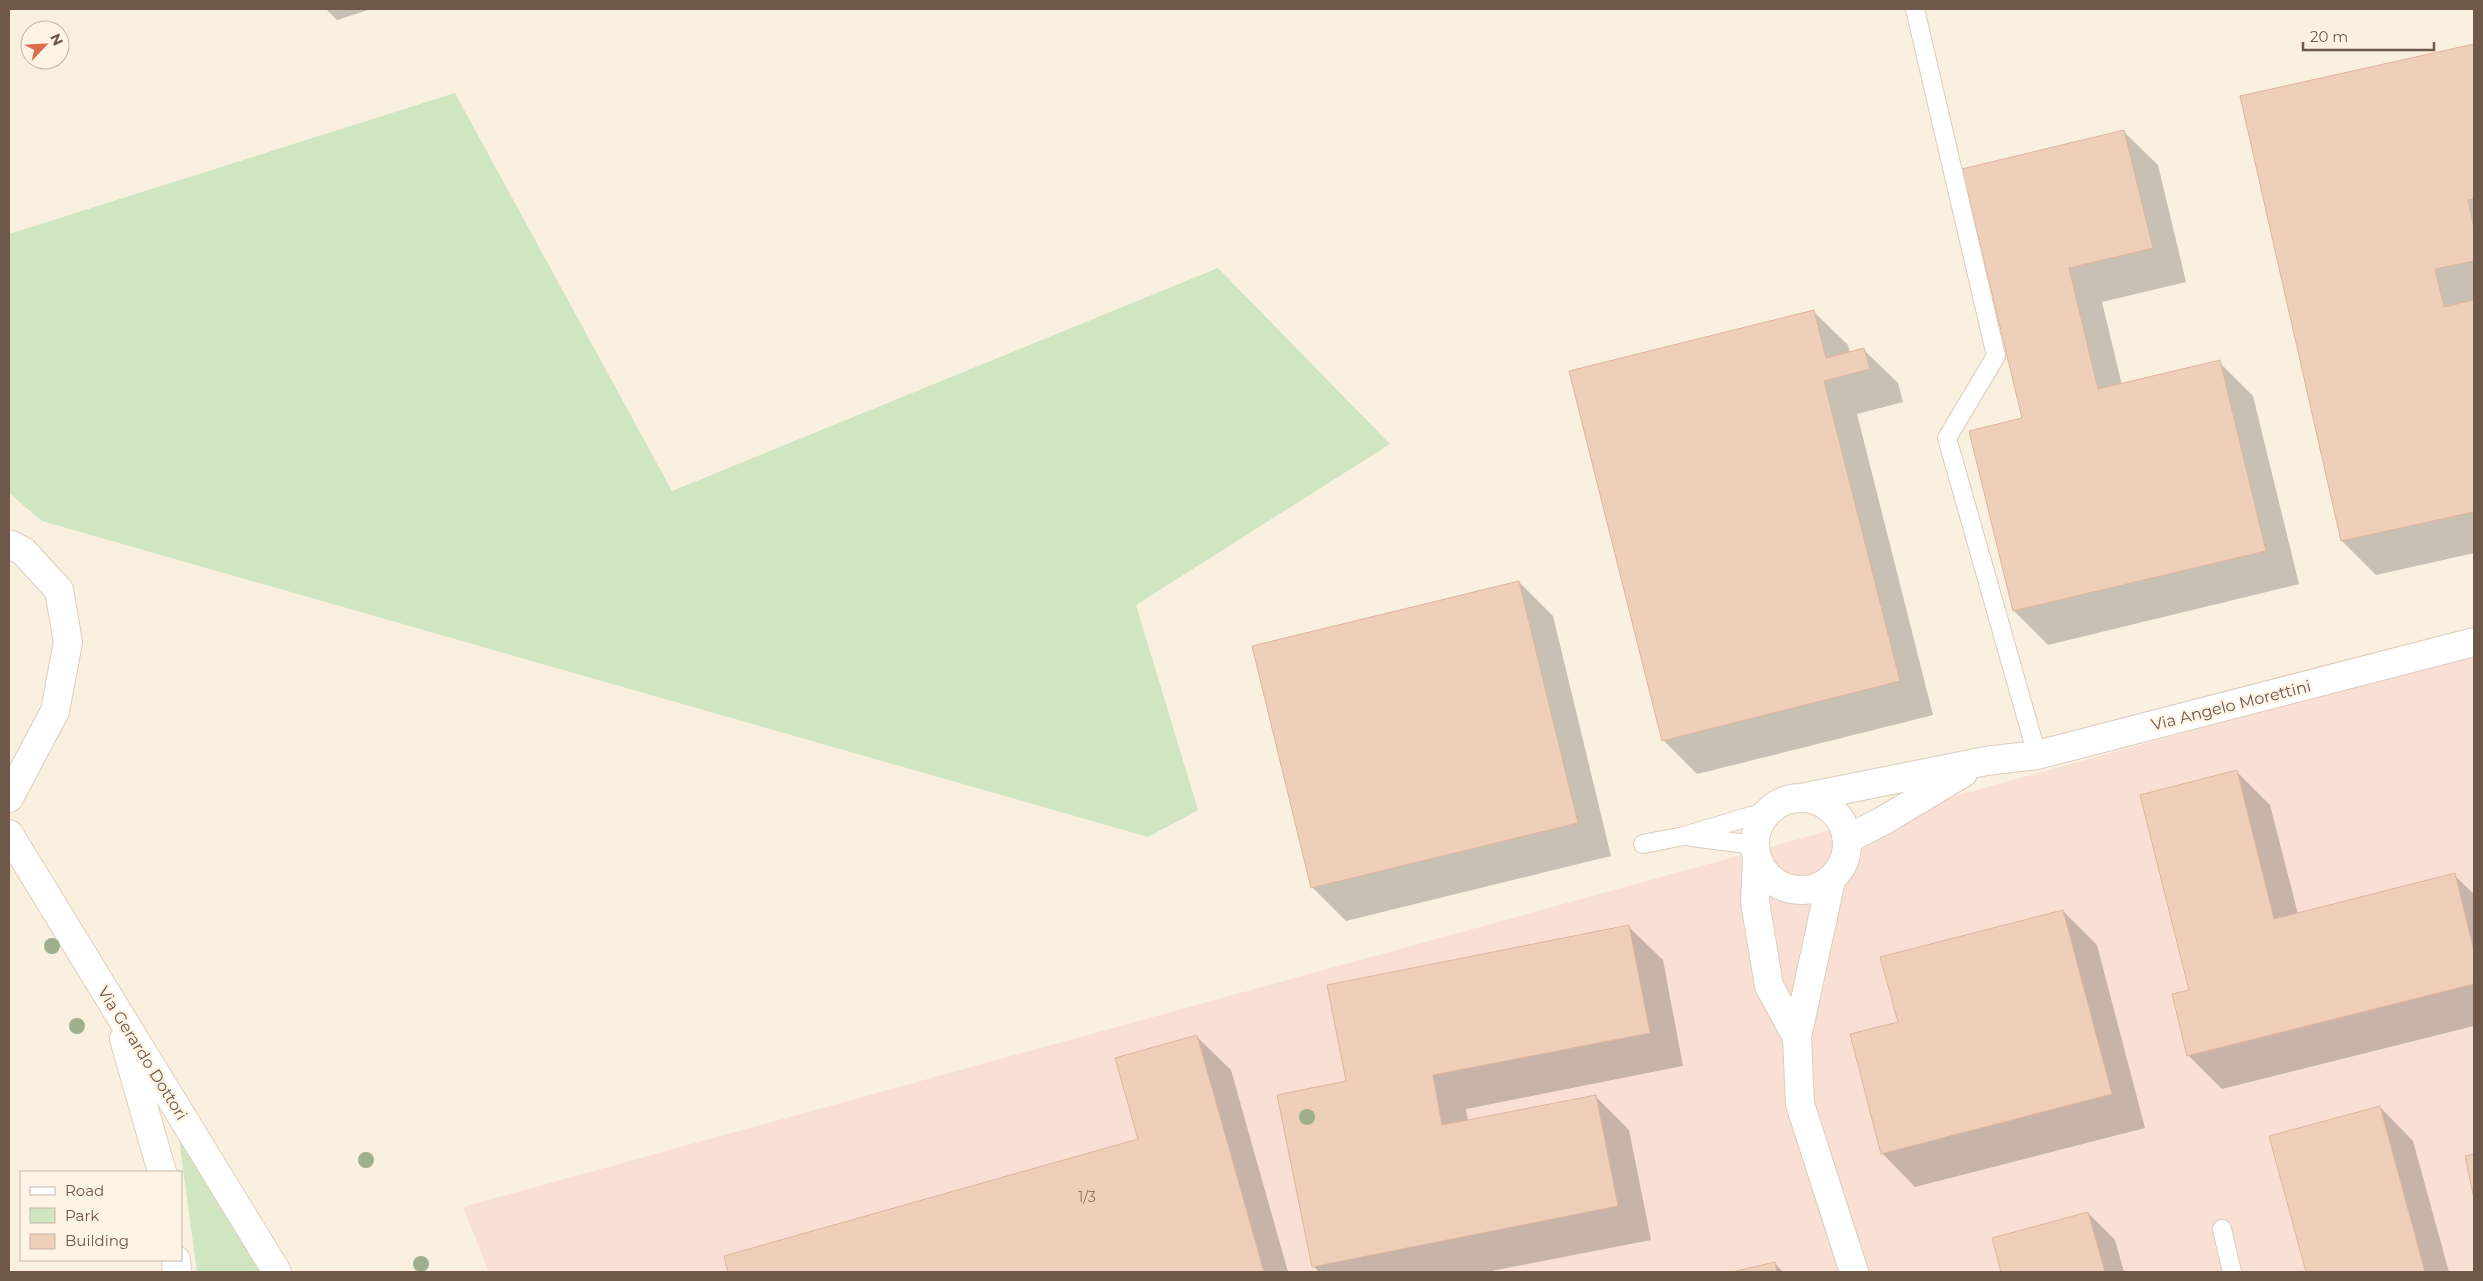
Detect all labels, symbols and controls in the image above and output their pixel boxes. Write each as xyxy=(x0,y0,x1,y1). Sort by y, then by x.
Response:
north arrow xyxy=(20,20,70,70)
scale bar xyxy=(2303,20,2434,52)
text: 20 m xyxy=(2310,27,2348,46)
text: N xyxy=(46,31,67,48)
street label: Via Angelo Morettini xyxy=(2149,676,2313,734)
street label: Via Gerardo Dottori xyxy=(94,983,191,1123)
legend xyxy=(20,1171,182,1261)
text: Road xyxy=(65,1181,104,1200)
house number: 1/3 xyxy=(1078,1188,1096,1206)
text: Park xyxy=(65,1206,99,1225)
text: Building xyxy=(65,1231,129,1250)

